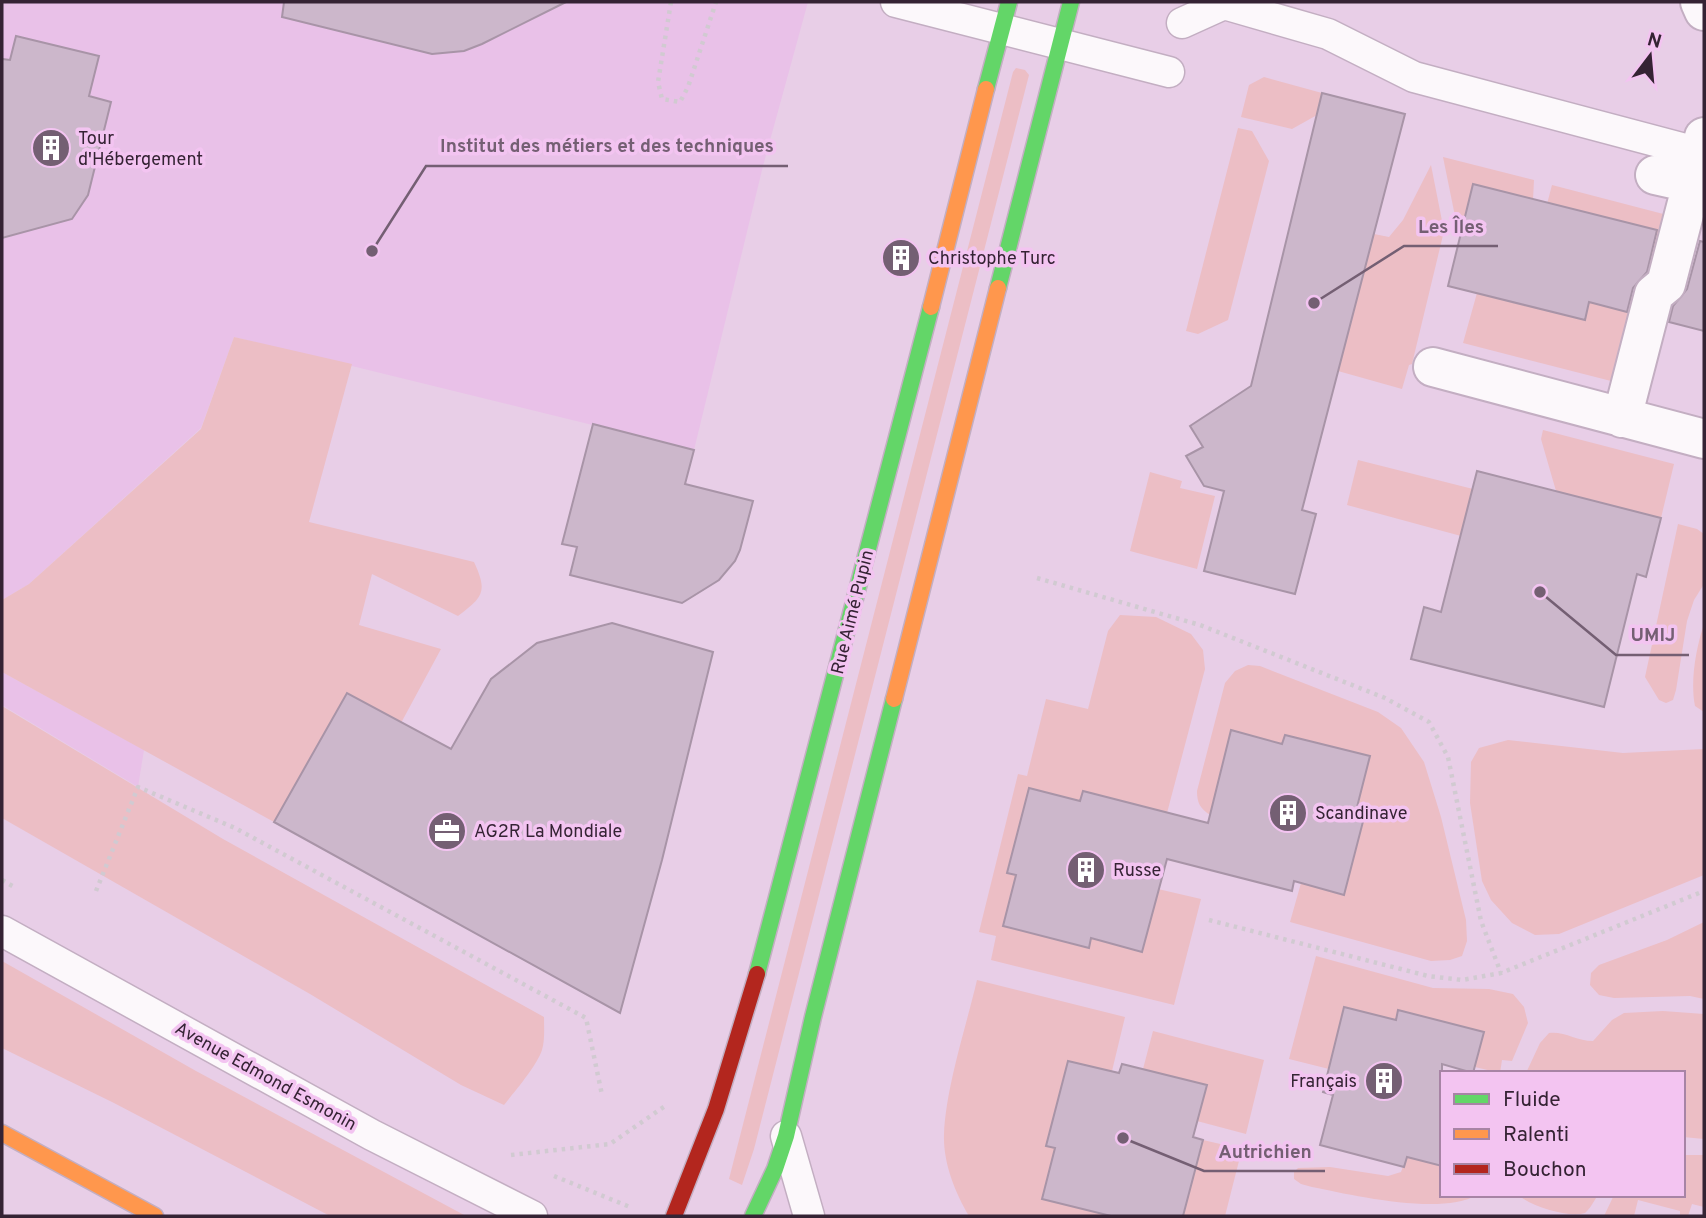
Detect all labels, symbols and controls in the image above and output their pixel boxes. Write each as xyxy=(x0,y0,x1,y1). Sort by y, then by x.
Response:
north arrow xyxy=(1615,21,1685,91)
text: N xyxy=(1644,28,1664,55)
callout: Institut des métiers et des techniques xyxy=(426,126,788,166)
building icon: Tour d'Hébergement xyxy=(30,127,72,169)
place label: Tour d'Hébergement xyxy=(78,128,203,172)
text: Institut des métiers et des techniques xyxy=(440,135,774,159)
callout: Les Îles xyxy=(1404,206,1498,246)
text: Les Îles xyxy=(1418,215,1484,240)
building icon: Christophe Turc xyxy=(880,237,922,279)
place label: Christophe Turc xyxy=(928,248,1056,271)
street label: Rue Aimé Pupin xyxy=(827,548,880,677)
callout: UMIJ xyxy=(1616,615,1689,655)
text: UMIJ xyxy=(1631,624,1675,648)
building icon: Scandinave xyxy=(1267,792,1309,834)
place label: Scandinave xyxy=(1315,803,1408,826)
office icon: AG2R La Mondiale xyxy=(426,810,468,852)
place label: AG2R La Mondiale xyxy=(474,821,622,844)
building icon: Russe xyxy=(1065,849,1107,891)
place label: Russe xyxy=(1113,860,1161,883)
street label: Avenue Edmond Esmonin xyxy=(170,1018,360,1137)
building icon: Français xyxy=(1363,1060,1405,1102)
place label: Français xyxy=(1290,1071,1357,1094)
legend xyxy=(1440,1071,1685,1197)
text: Fluide xyxy=(1503,1087,1561,1114)
text: Ralenti xyxy=(1503,1122,1569,1149)
callout: Autrichien xyxy=(1204,1131,1325,1171)
text: Autrichien xyxy=(1218,1141,1312,1165)
text: Bouchon xyxy=(1503,1157,1586,1184)

